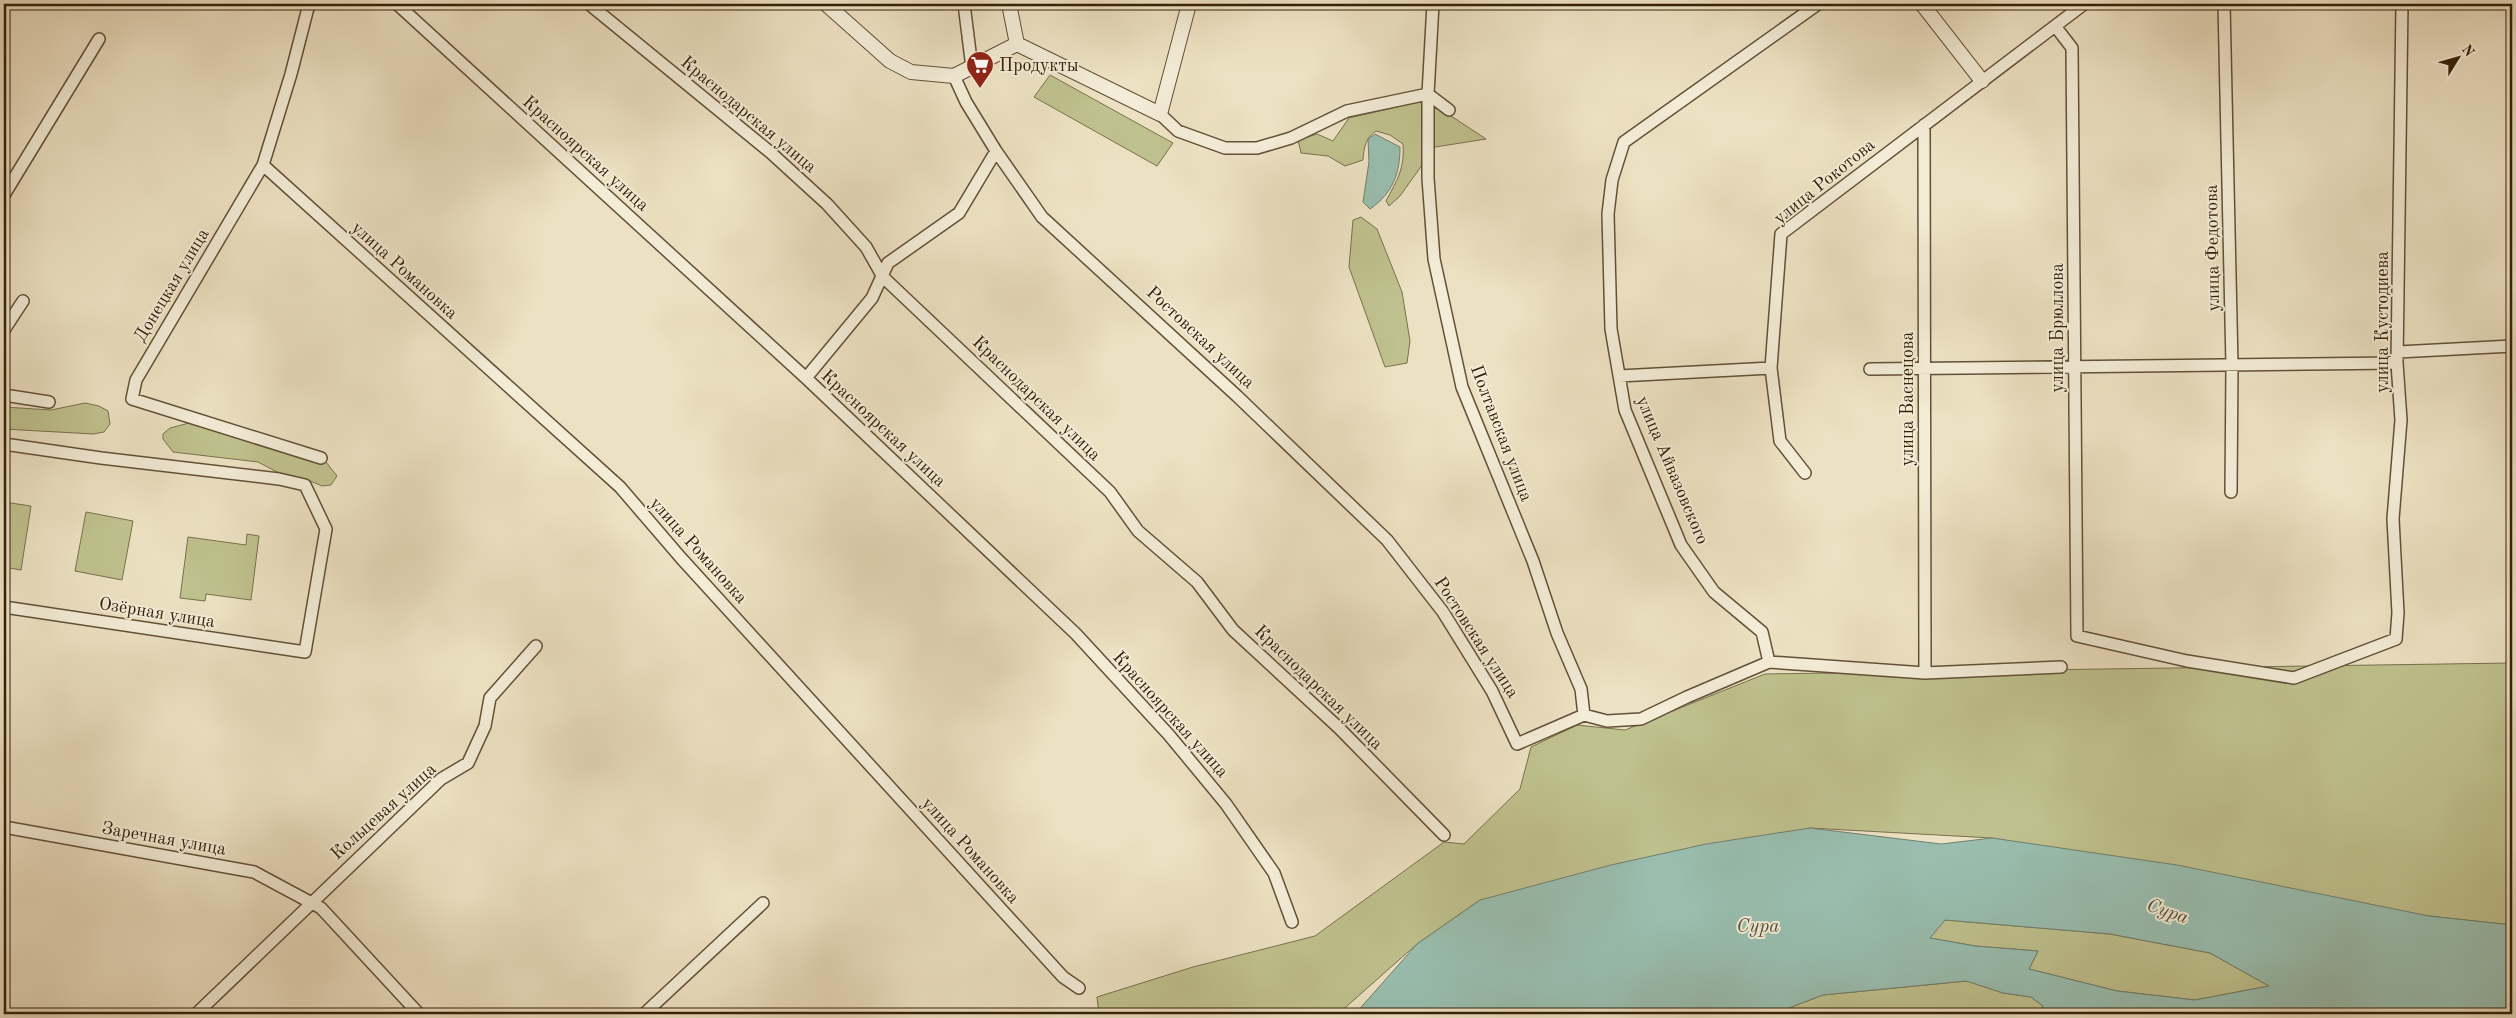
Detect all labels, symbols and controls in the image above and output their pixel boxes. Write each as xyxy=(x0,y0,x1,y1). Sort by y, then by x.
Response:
north arrow xyxy=(2434,32,2484,82)
text: N xyxy=(2459,42,2477,60)
supermarket icon: Продукты xyxy=(965,50,995,89)
street label: Краснодарская улица xyxy=(677,53,820,177)
place label: Продукты xyxy=(999,57,1079,75)
street label: Красноярская улица xyxy=(519,93,652,215)
street label: улица Рокотова xyxy=(1771,136,1879,228)
street label: улица Федотова xyxy=(2203,184,2223,312)
street label: улица Романовка xyxy=(348,219,461,323)
street label: Донецкая улица xyxy=(131,226,213,345)
street label: улица Кустодиева xyxy=(2374,251,2392,393)
street label: улица Брюллова xyxy=(2049,263,2067,393)
street label: Ростовская улица xyxy=(1143,283,1258,392)
street label: улица Васнецова xyxy=(1899,332,1917,466)
street label: Краснодарская улица xyxy=(969,333,1104,465)
street label: Полтавская улица xyxy=(1467,363,1535,504)
street label: Красноярская улица xyxy=(818,367,949,491)
street label: улица Айвазовского xyxy=(1633,394,1711,547)
street label: улица Романовка xyxy=(646,494,750,607)
street label: Ростовская улица xyxy=(1430,574,1522,701)
street label: Озёрная улица xyxy=(98,595,216,631)
street label: Краснодарская улица xyxy=(1251,622,1386,754)
street label: Красноярская улица xyxy=(1109,648,1232,781)
street label: Кольцевая улица xyxy=(328,760,440,863)
street label: улица Романовка xyxy=(918,794,1022,907)
street label: Заречная улица xyxy=(100,819,227,859)
water label: Сура xyxy=(2144,896,2191,928)
water label: Сура xyxy=(1737,918,1779,937)

